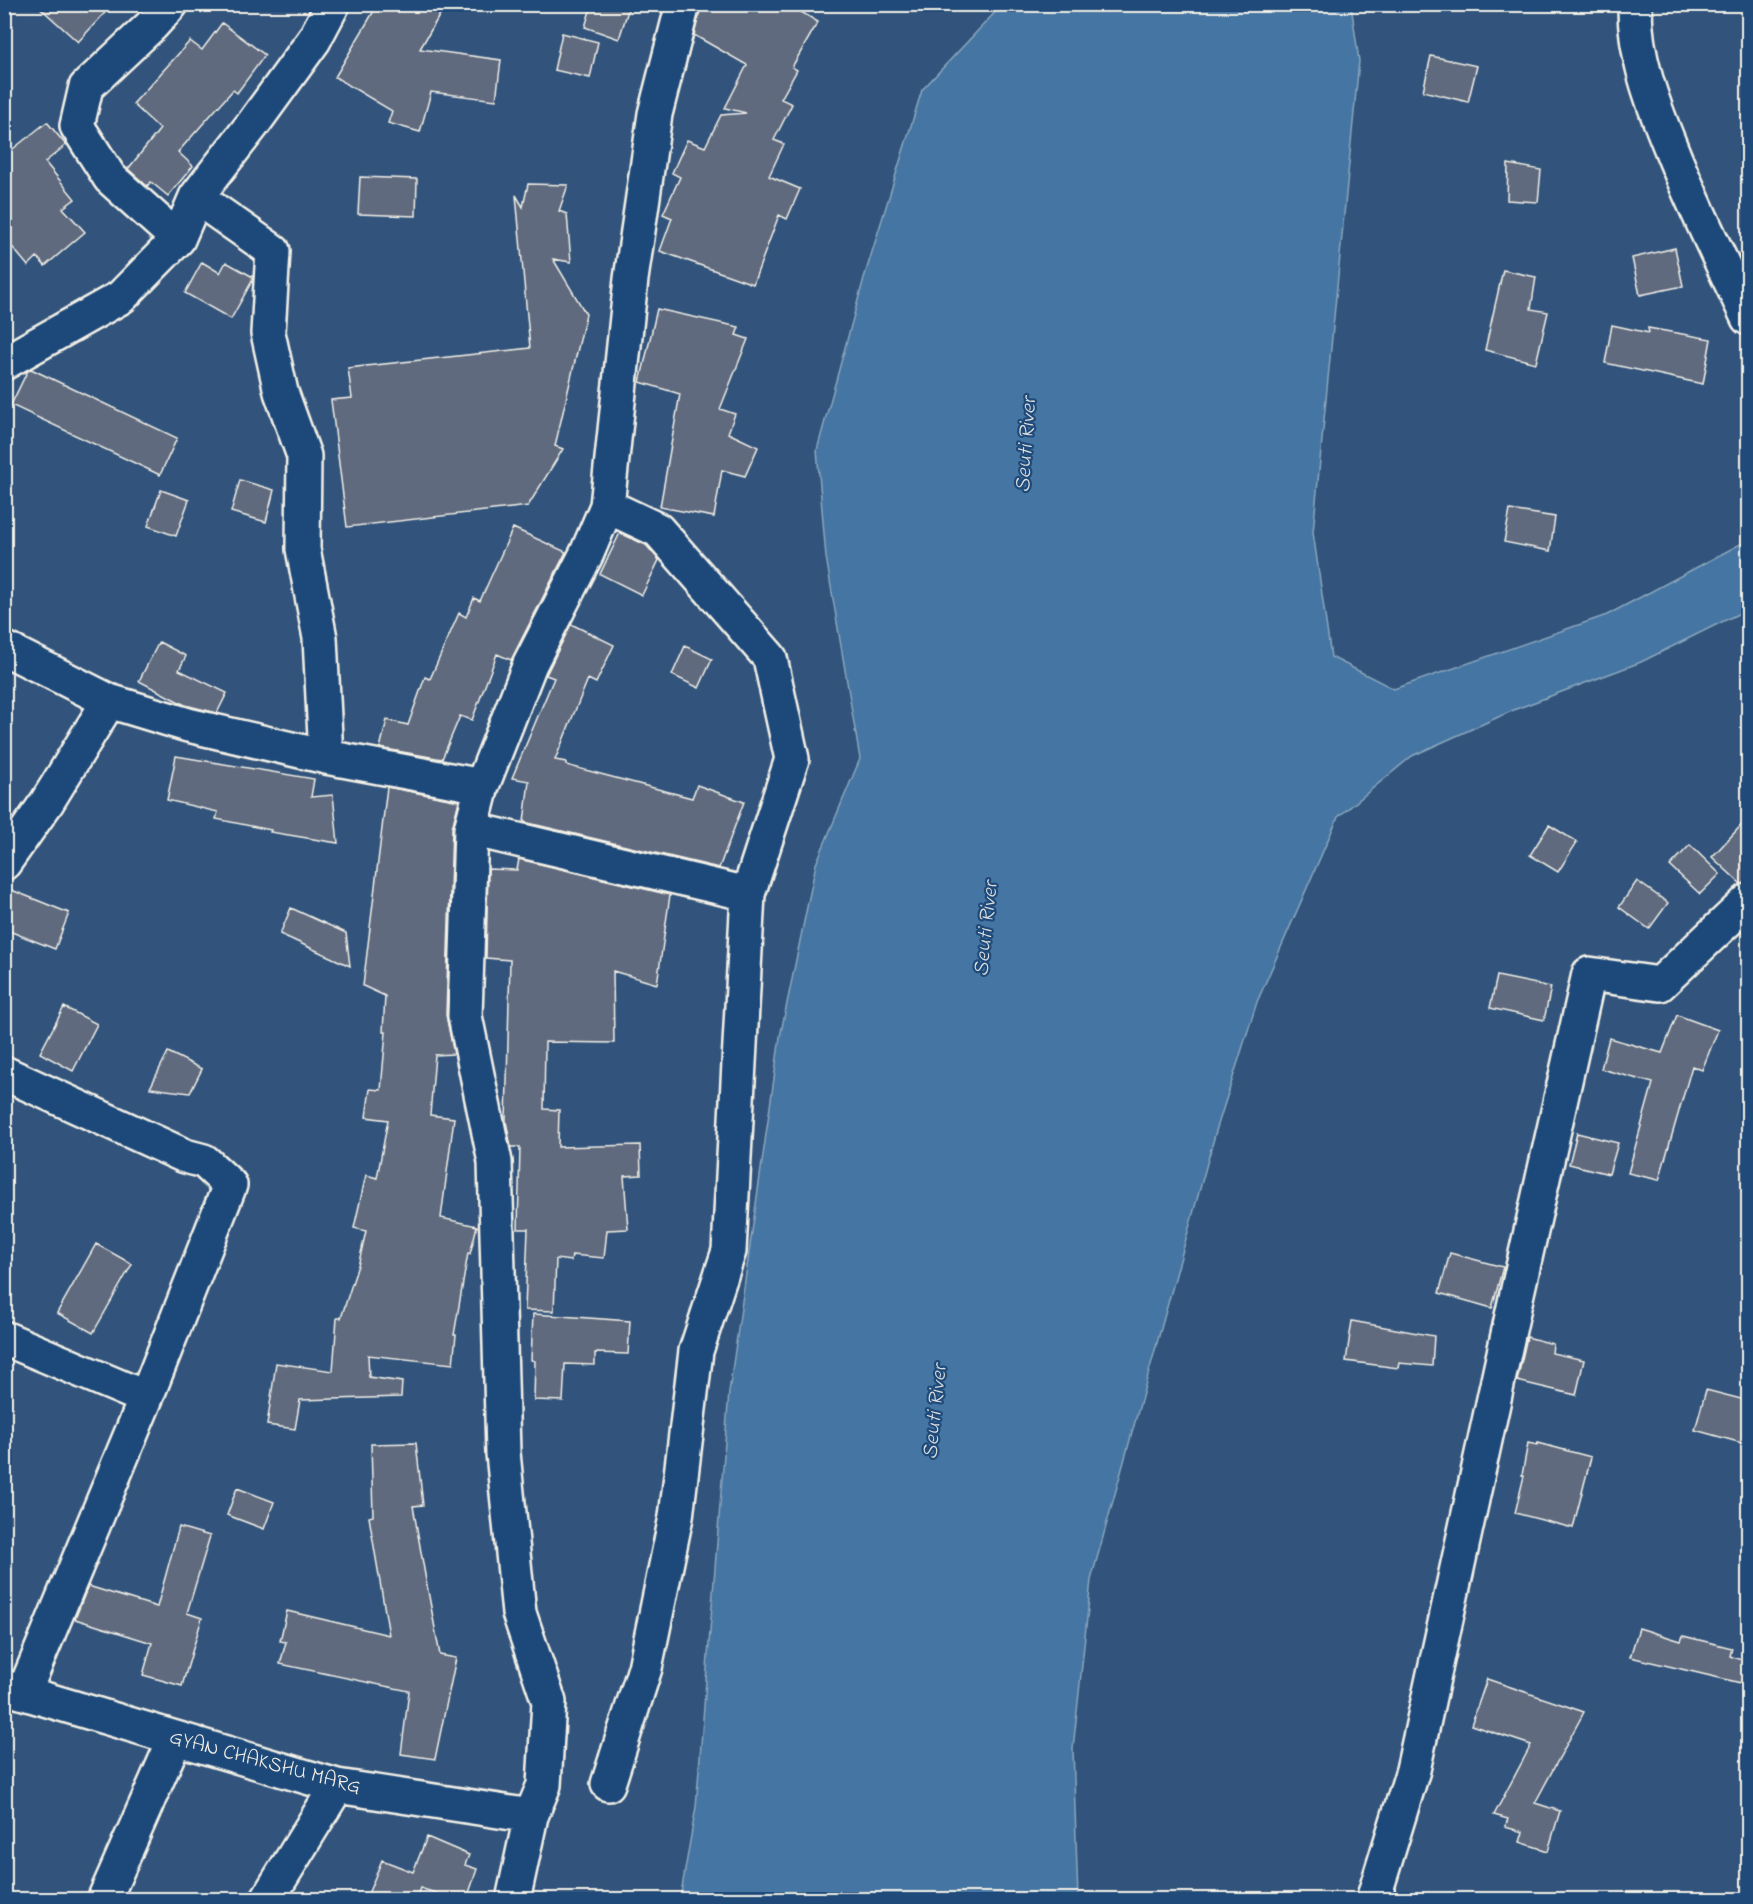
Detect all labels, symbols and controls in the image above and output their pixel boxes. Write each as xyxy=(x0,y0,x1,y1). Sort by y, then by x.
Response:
water label: Seuti River xyxy=(1008,393,1047,494)
water label: Seuti River xyxy=(966,877,1008,978)
water label: Seuti River xyxy=(915,1360,957,1461)
street label: GYAN CHAKSHU MARG xyxy=(166,1723,364,1803)

